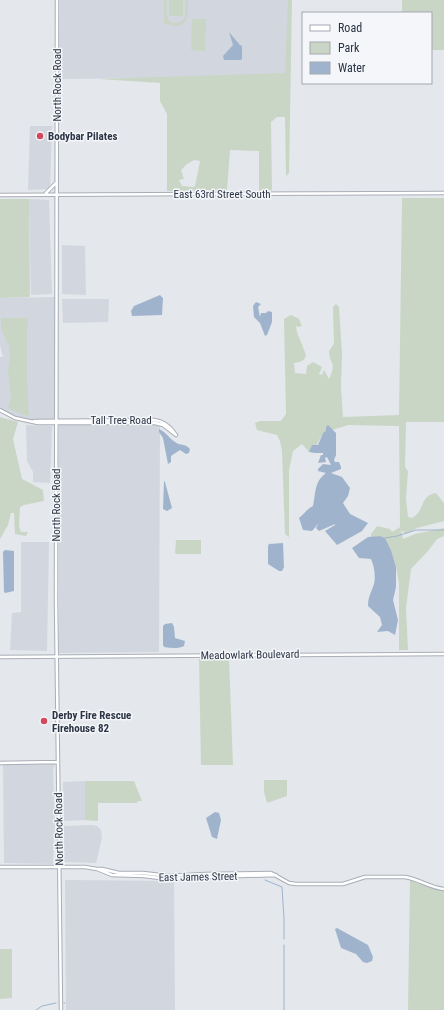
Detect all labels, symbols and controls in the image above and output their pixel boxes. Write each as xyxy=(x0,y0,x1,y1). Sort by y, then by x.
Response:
legend xyxy=(302,12,432,84)
text: Road xyxy=(338,21,362,35)
text: Park xyxy=(338,41,360,55)
street label: North Rock Road xyxy=(51,48,64,122)
text: Water xyxy=(338,61,366,75)
place label: Bodybar Pilates xyxy=(48,130,117,143)
marker: Bodybar Pilates xyxy=(35,131,45,141)
street label: East 63rd Street South xyxy=(173,188,271,201)
street label: Tall Tree Road xyxy=(90,414,152,427)
street label: North Rock Road xyxy=(50,468,63,542)
street label: Meadowlark Boulevard xyxy=(201,648,299,662)
place label: Derby Fire Rescue Firehouse 82 xyxy=(52,709,131,735)
marker: Derby Fire Rescue Firehouse 82 xyxy=(39,716,49,726)
street label: North Rock Road xyxy=(52,792,66,866)
street label: East James Street xyxy=(158,870,238,884)

